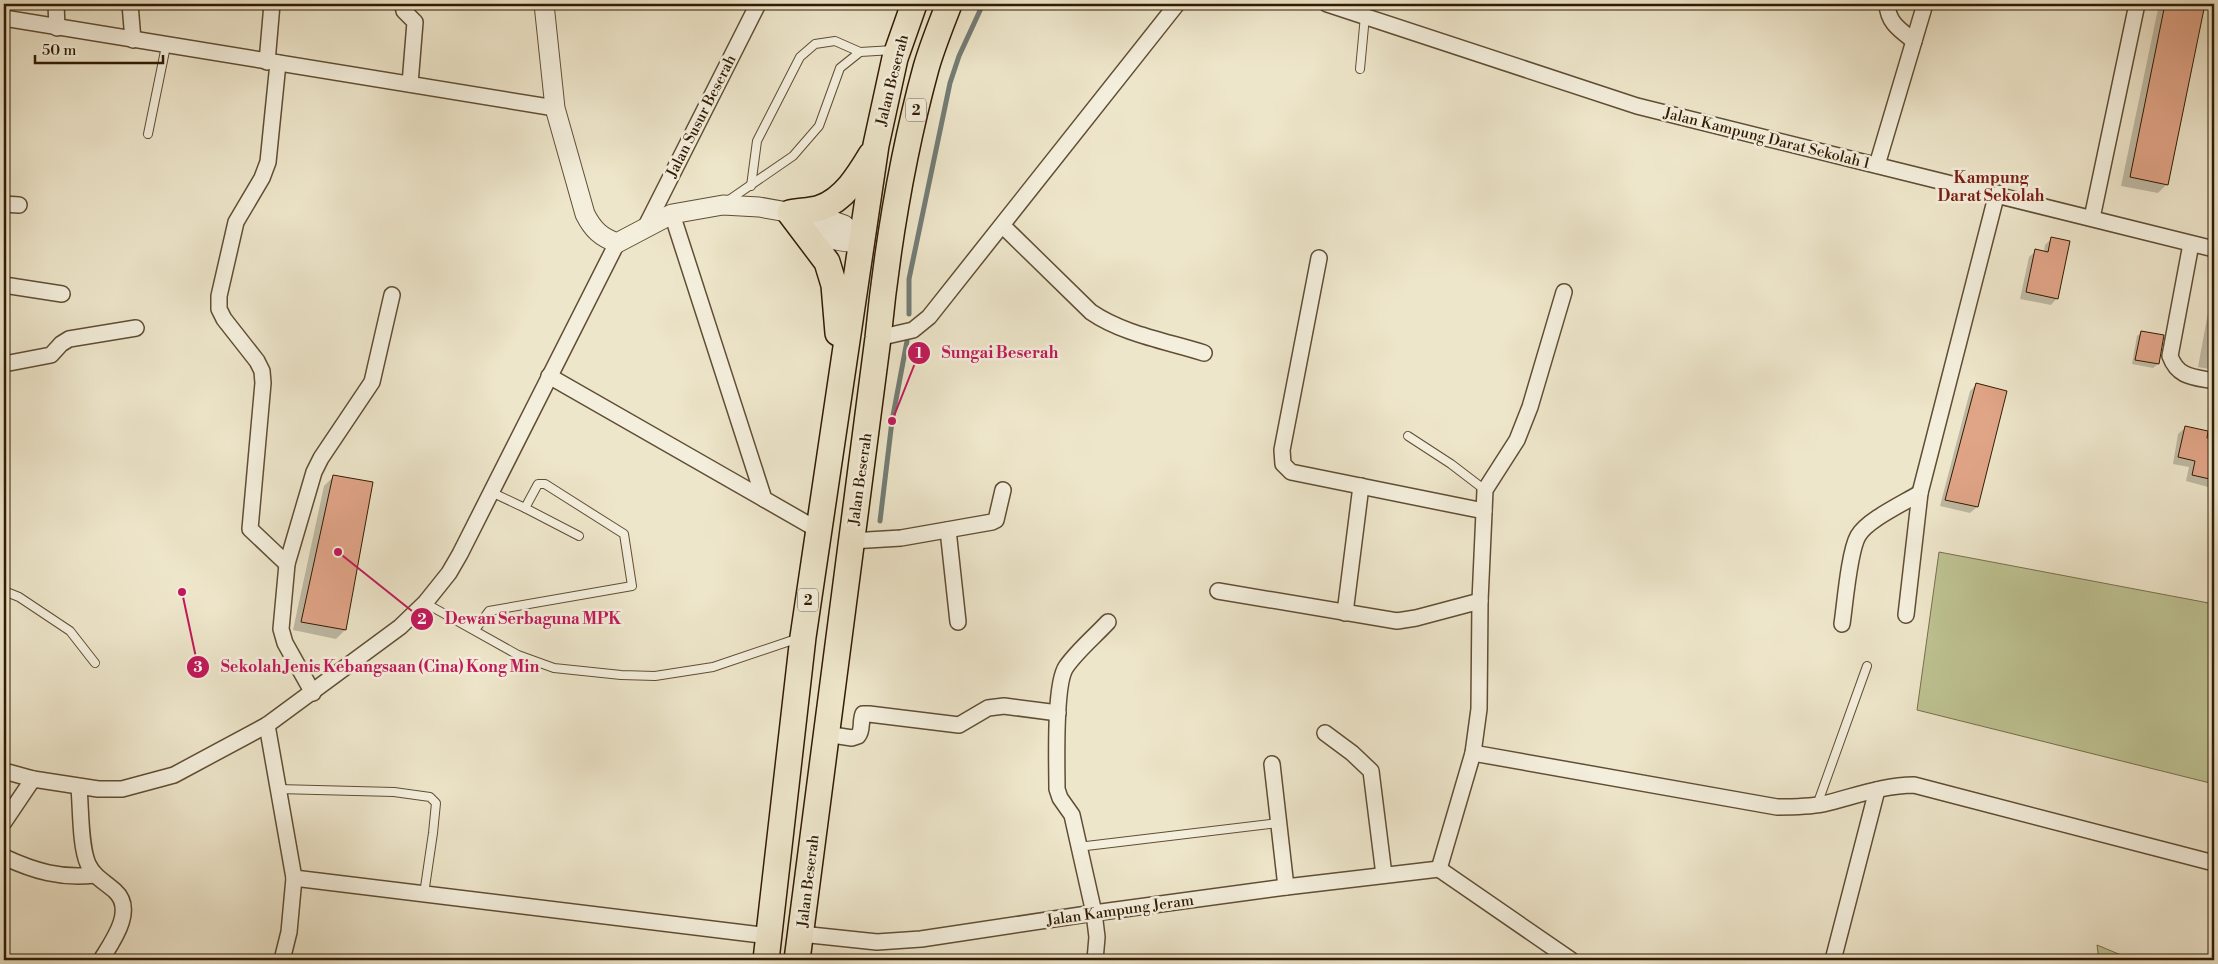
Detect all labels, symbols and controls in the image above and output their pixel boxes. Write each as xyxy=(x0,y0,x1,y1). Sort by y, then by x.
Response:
scale bar xyxy=(35,32,162,64)
street label: Jalan Beserah xyxy=(872,33,913,129)
text: 50 m xyxy=(42,41,76,60)
street label: Jalan Susur Beserah xyxy=(662,52,741,182)
road number: 2 xyxy=(906,98,926,122)
street label: Jalan Kampung Darat Sekolah 1 xyxy=(1661,103,1872,173)
district label: Kampung Darat Sekolah xyxy=(1938,168,2045,206)
callout: Sungai Beserah xyxy=(906,337,1068,368)
text: Sungai Beserah xyxy=(942,343,1059,363)
text: 1 xyxy=(915,344,923,363)
street label: Jalan Beserah xyxy=(844,432,876,528)
road number: 2 xyxy=(798,588,818,612)
callout: Dewan Serbaguna MPK xyxy=(409,603,631,634)
text: Dewan Serbaguna MPK xyxy=(445,609,622,629)
text: 2 xyxy=(417,610,427,629)
callout: Sekolah Jenis Kebangsaan (Cina) Kong Min xyxy=(186,651,549,682)
text: Sekolah Jenis Kebangsaan (Cina) Kong Min xyxy=(221,657,539,677)
text: 3 xyxy=(193,658,203,677)
street label: Jalan Beserah xyxy=(793,834,824,929)
street label: Jalan Kampung Jeram xyxy=(1044,891,1195,930)

